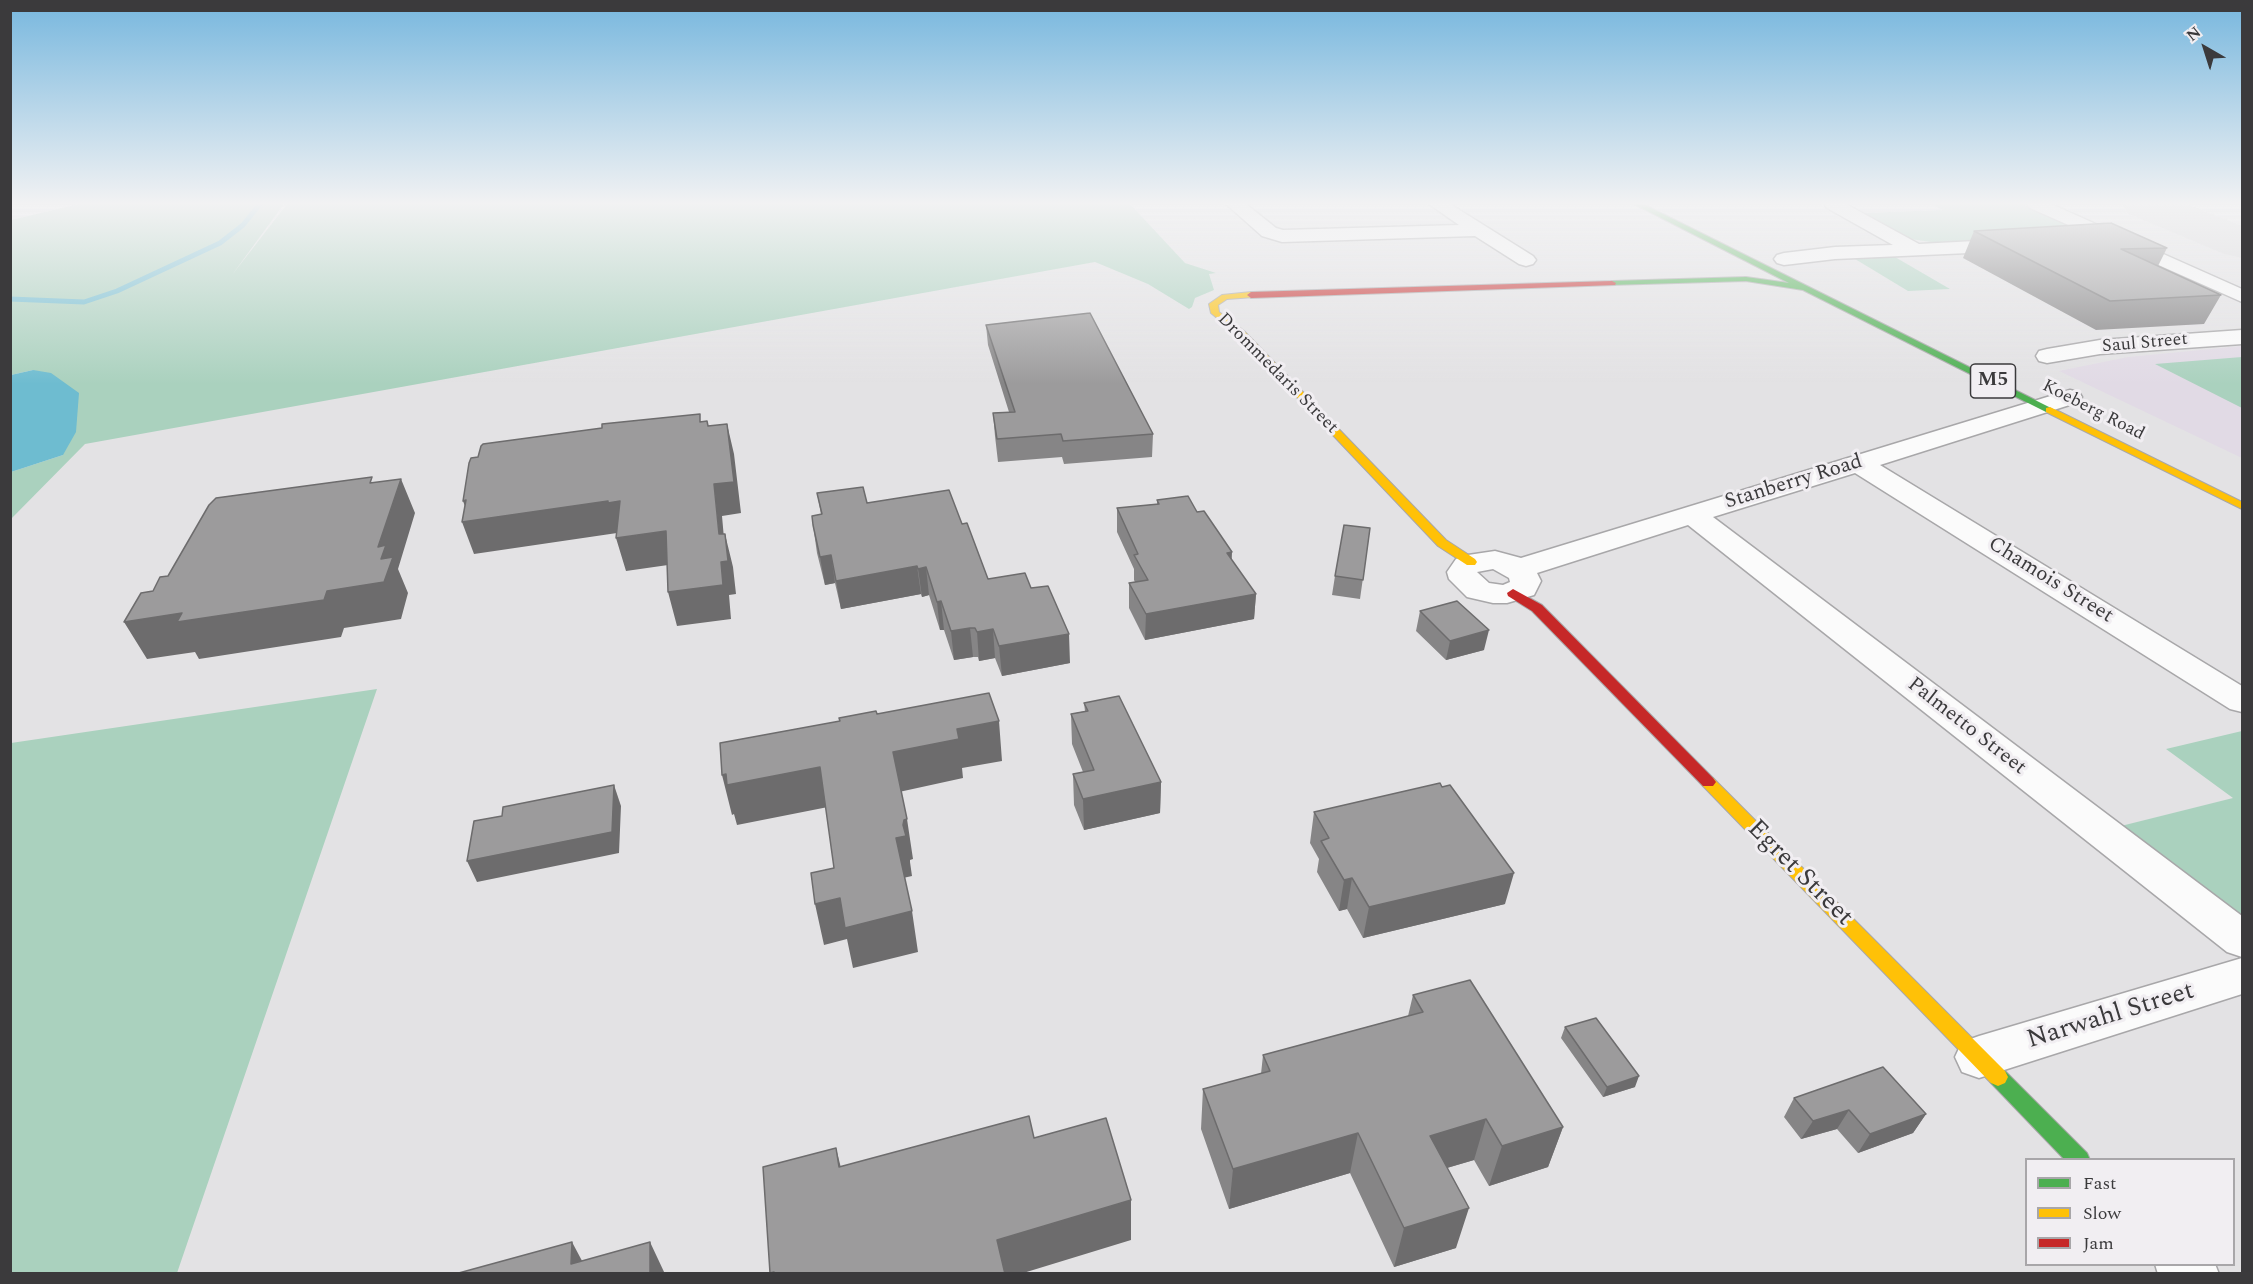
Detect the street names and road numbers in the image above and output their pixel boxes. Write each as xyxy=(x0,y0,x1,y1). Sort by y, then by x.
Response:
street label: Drommedaris Street xyxy=(1212,309,1342,439)
street label: Saul Street xyxy=(2101,330,2189,358)
road number: M5 xyxy=(1970,364,2016,398)
street label: Koeberg Road xyxy=(2038,376,2148,446)
street label: Stanberry Road xyxy=(1722,450,1866,516)
street label: Chamois Street xyxy=(1983,532,2117,630)
street label: Palmetto Street xyxy=(1901,673,2031,781)
street label: Egret Street xyxy=(1739,814,1859,934)
street label: Narwahl Street xyxy=(2024,977,2198,1057)

